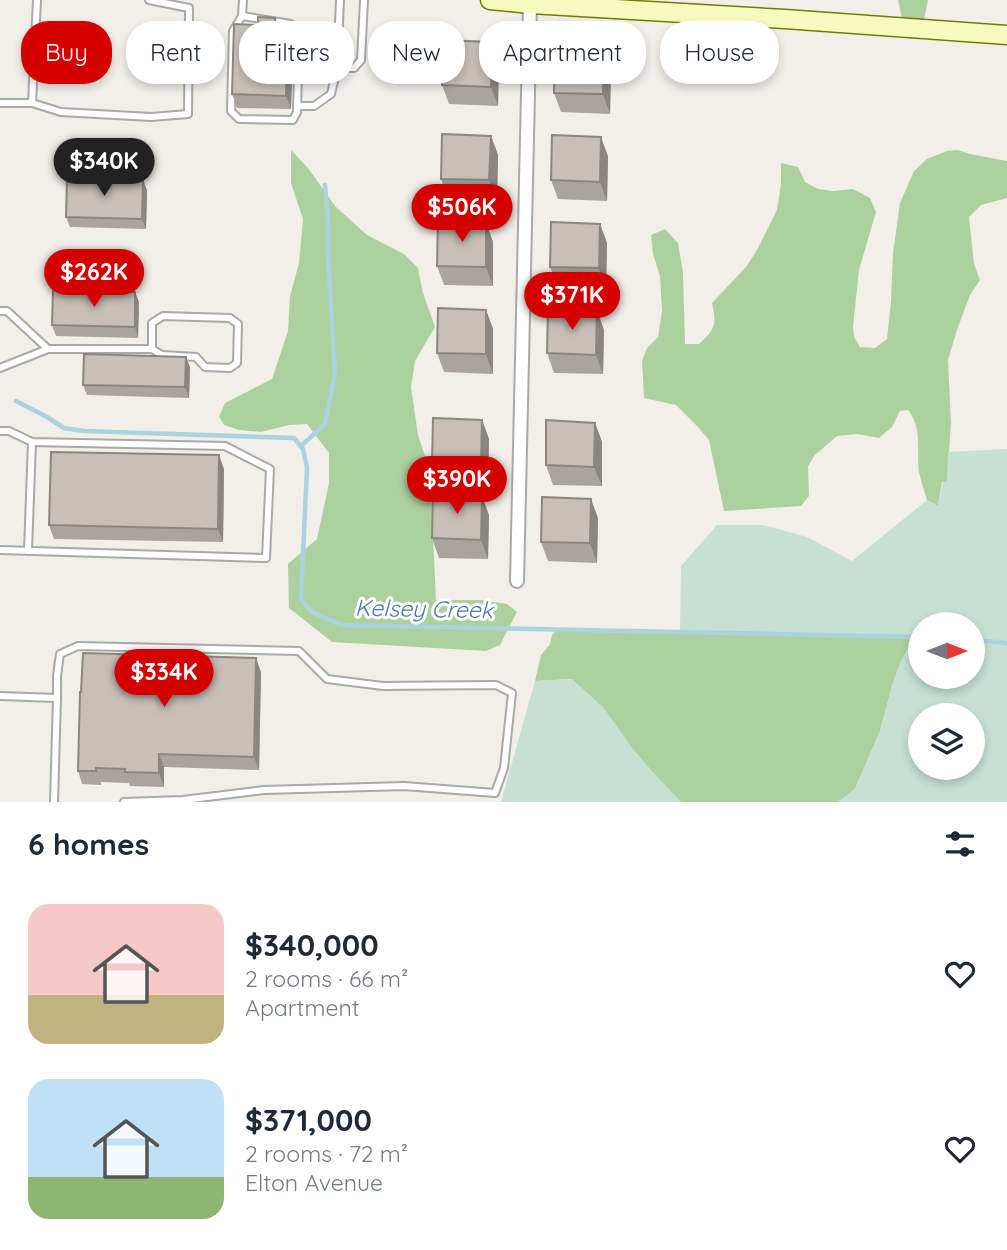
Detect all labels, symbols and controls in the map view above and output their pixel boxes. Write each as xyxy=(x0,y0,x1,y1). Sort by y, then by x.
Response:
chip: Buy xyxy=(21,21,112,84)
chip: Rent xyxy=(126,21,225,84)
chip: Filters xyxy=(239,21,354,84)
chip: New xyxy=(368,21,465,84)
chip: Apartment xyxy=(479,21,646,84)
chip: House xyxy=(660,21,779,84)
pin: $340K xyxy=(55,138,153,198)
text: $340K xyxy=(70,146,138,175)
pin: $506K xyxy=(413,184,511,244)
text: $506K xyxy=(428,192,496,221)
pin: $262K xyxy=(45,250,143,309)
text: $262K xyxy=(60,257,128,286)
pin: $371K xyxy=(523,272,621,332)
text: $371K xyxy=(540,280,604,309)
pin: $390K xyxy=(408,456,506,516)
text: $390K xyxy=(423,464,491,493)
water label: Kelsey Creek xyxy=(355,593,495,624)
north arrow xyxy=(908,612,985,690)
map controls xyxy=(908,612,985,780)
pin: $334K xyxy=(115,650,213,709)
text: $334K xyxy=(130,657,198,686)
button: layers xyxy=(908,703,985,780)
text: 6 homes xyxy=(28,825,149,863)
icon: filters xyxy=(941,825,979,863)
text: $340,000 xyxy=(245,926,379,964)
icon: home xyxy=(84,932,168,1016)
icon: heart xyxy=(941,955,979,993)
text: 2 rooms · 66 m² xyxy=(245,964,408,993)
text: Apartment xyxy=(245,993,359,1022)
text: $371,000 xyxy=(245,1101,372,1139)
icon: home xyxy=(84,1107,168,1191)
icon: heart xyxy=(941,1130,979,1168)
text: 2 rooms · 72 m² xyxy=(245,1139,408,1168)
text: Elton Avenue xyxy=(245,1168,383,1197)

